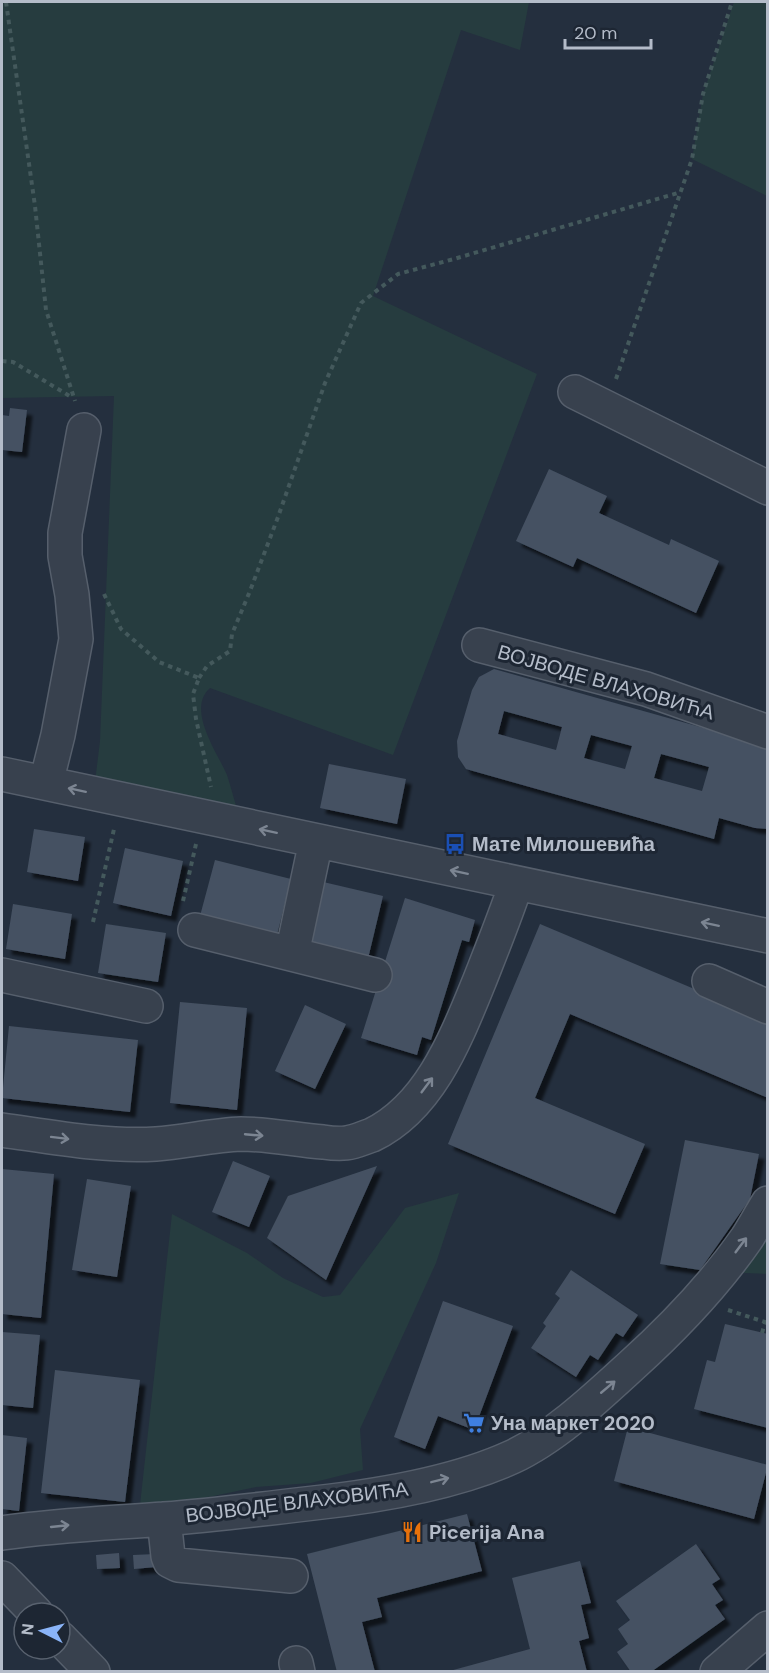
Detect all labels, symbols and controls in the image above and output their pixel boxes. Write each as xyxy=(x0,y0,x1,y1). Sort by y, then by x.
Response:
scale bar xyxy=(565,12,650,50)
text: 20 m xyxy=(574,21,617,45)
street label: ВОЈВОДЕ ВЛАХОВИЋА xyxy=(495,639,718,726)
one-way arrow xyxy=(68,784,88,795)
one-way arrow xyxy=(259,825,278,836)
place label: Мате Милошевића xyxy=(472,831,656,857)
bus stop icon: Мате Милошевића xyxy=(443,832,467,856)
one-way arrow xyxy=(449,865,468,877)
one-way arrow xyxy=(701,918,720,929)
one-way arrow xyxy=(420,1077,433,1093)
one-way arrow xyxy=(243,1130,263,1141)
one-way arrow xyxy=(49,1132,69,1143)
one-way arrow xyxy=(735,1237,748,1253)
one-way arrow xyxy=(600,1380,616,1393)
place label: Уна маркет 2020 xyxy=(491,1410,655,1436)
supermarket icon: Уна маркет 2020 xyxy=(462,1411,486,1435)
one-way arrow xyxy=(430,1474,449,1486)
street label: ВОЈВОДЕ ВЛАХОВИЋА xyxy=(184,1475,410,1529)
place label: Picerija Ana xyxy=(429,1519,545,1545)
one-way arrow xyxy=(49,1520,69,1531)
restaurant icon: Picerija Ana xyxy=(400,1520,424,1544)
north arrow xyxy=(12,1601,72,1661)
text: N xyxy=(17,1623,39,1636)

